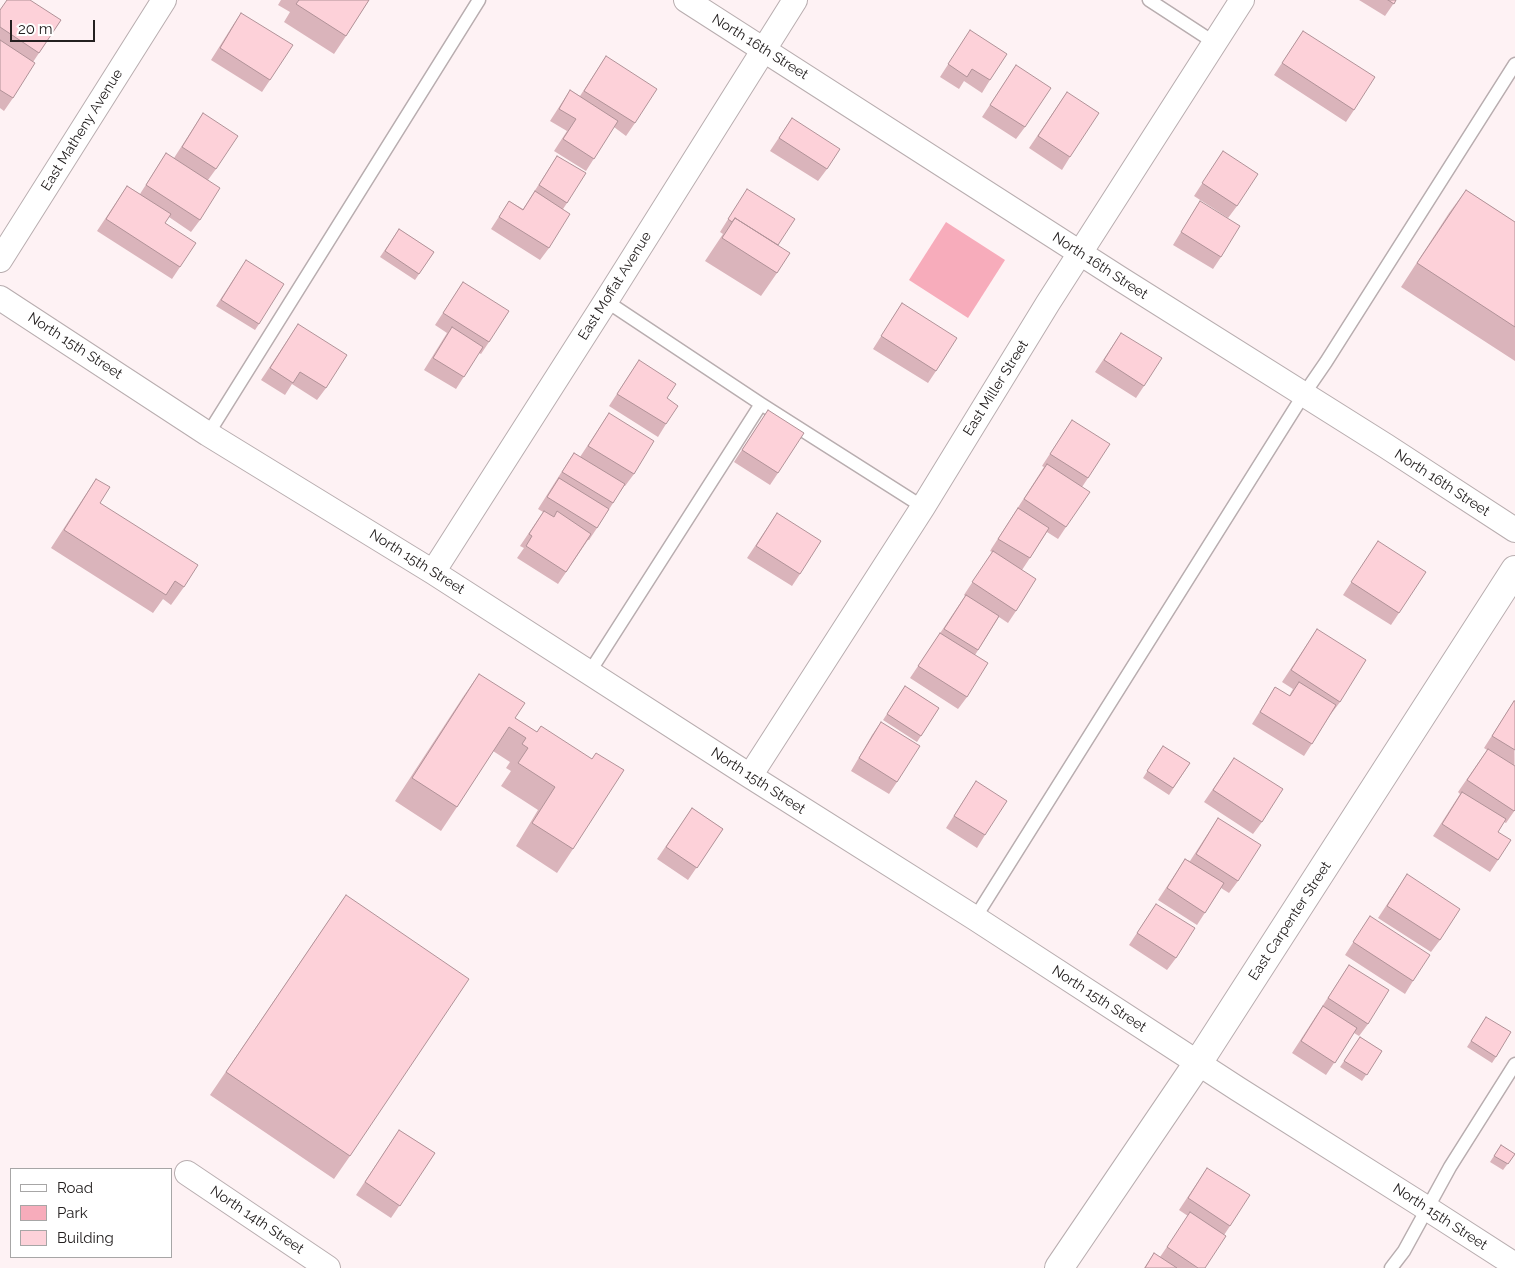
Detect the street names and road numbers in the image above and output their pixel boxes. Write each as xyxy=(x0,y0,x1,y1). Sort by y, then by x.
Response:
street label: North 16th Street xyxy=(709,11,811,83)
street label: East Matheny Avenue xyxy=(38,66,126,194)
street label: East Moffat Avenue xyxy=(575,229,655,343)
street label: North 16th Street xyxy=(1049,229,1151,303)
street label: North 15th Street xyxy=(25,309,125,383)
street label: East Miller Street xyxy=(960,337,1032,439)
street label: North 16th Street xyxy=(1391,446,1493,520)
street label: North 15th Street xyxy=(366,526,468,598)
street label: North 15th Street xyxy=(708,744,808,818)
street label: East Carpenter Street xyxy=(1245,858,1335,984)
street label: North 15th Street xyxy=(1049,962,1149,1036)
street label: North 15th Street xyxy=(1390,1180,1490,1254)
street label: North 14th Street xyxy=(207,1182,307,1258)

